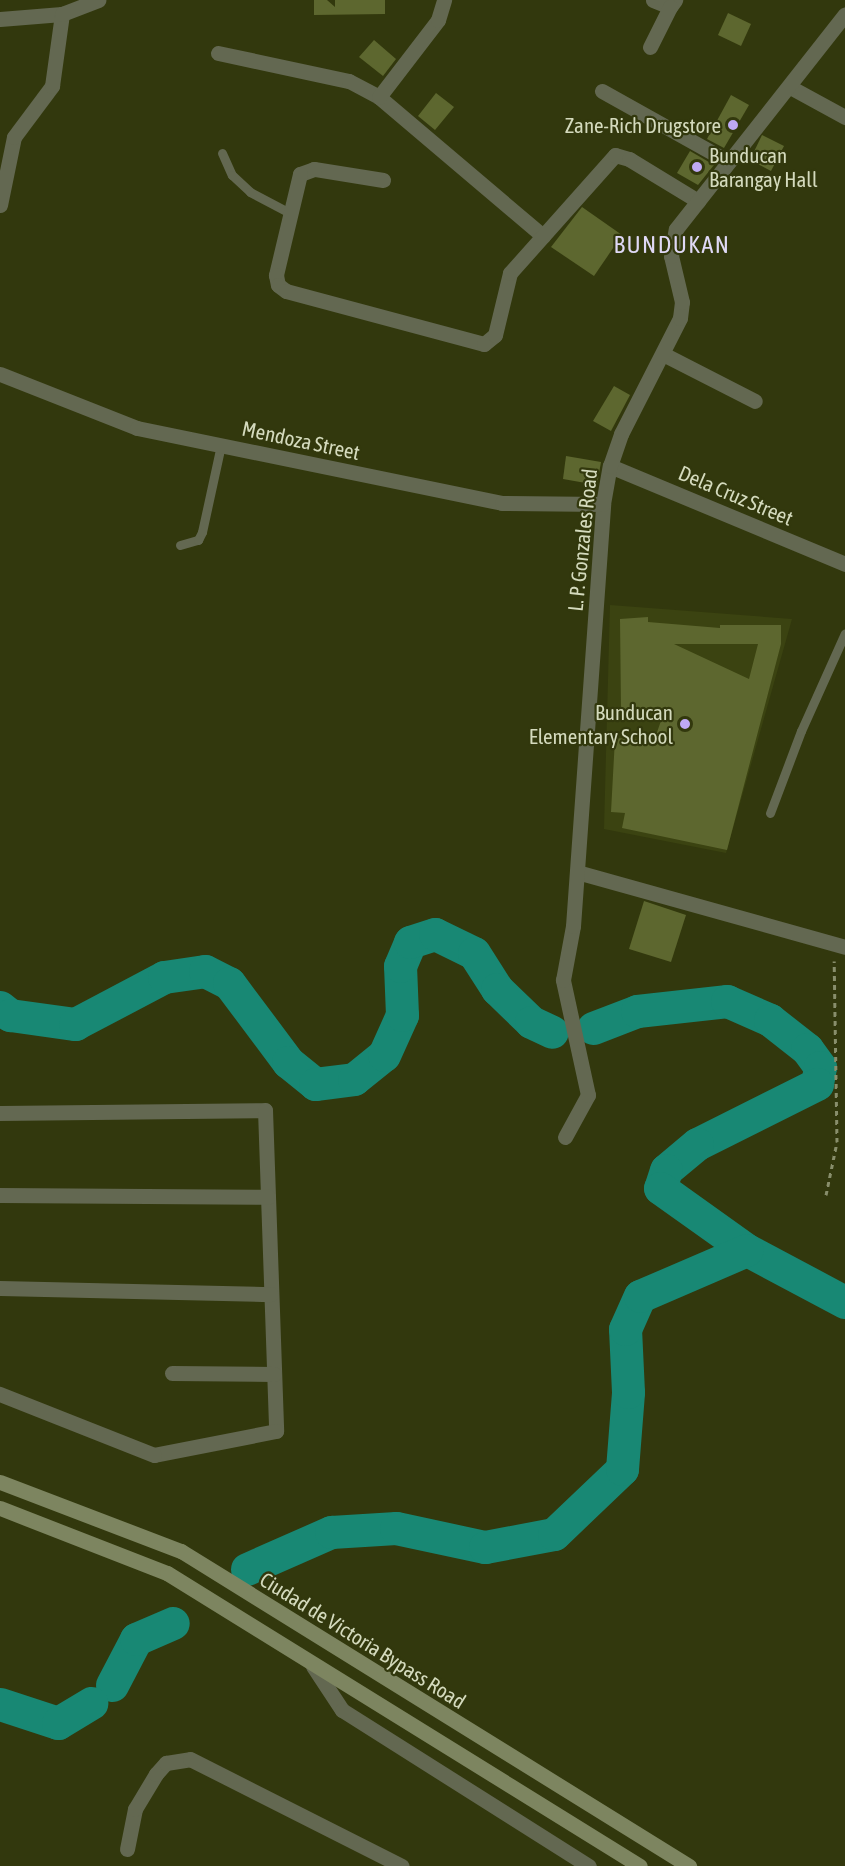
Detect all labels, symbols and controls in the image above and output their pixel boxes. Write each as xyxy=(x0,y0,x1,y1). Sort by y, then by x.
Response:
place label: Zane-Rich Drugstore xyxy=(565,112,721,138)
marker: Zane-Rich Drugstore xyxy=(726,118,740,132)
place label: Bunducan Barangay Hall xyxy=(709,142,817,192)
marker: Bunducan Barangay Hall xyxy=(690,160,704,174)
district label: BUNDUKAN xyxy=(614,231,730,259)
street label: Mendoza Street xyxy=(240,415,362,465)
street label: Dela Cruz Street xyxy=(675,460,797,530)
street label: L. P. Gonzales Road xyxy=(562,468,602,612)
place label: Bunducan Elementary School xyxy=(529,699,673,749)
marker: Bunducan Elementary School xyxy=(678,717,692,731)
street label: Ciudad de Victoria Bypass Road xyxy=(256,1566,470,1714)

